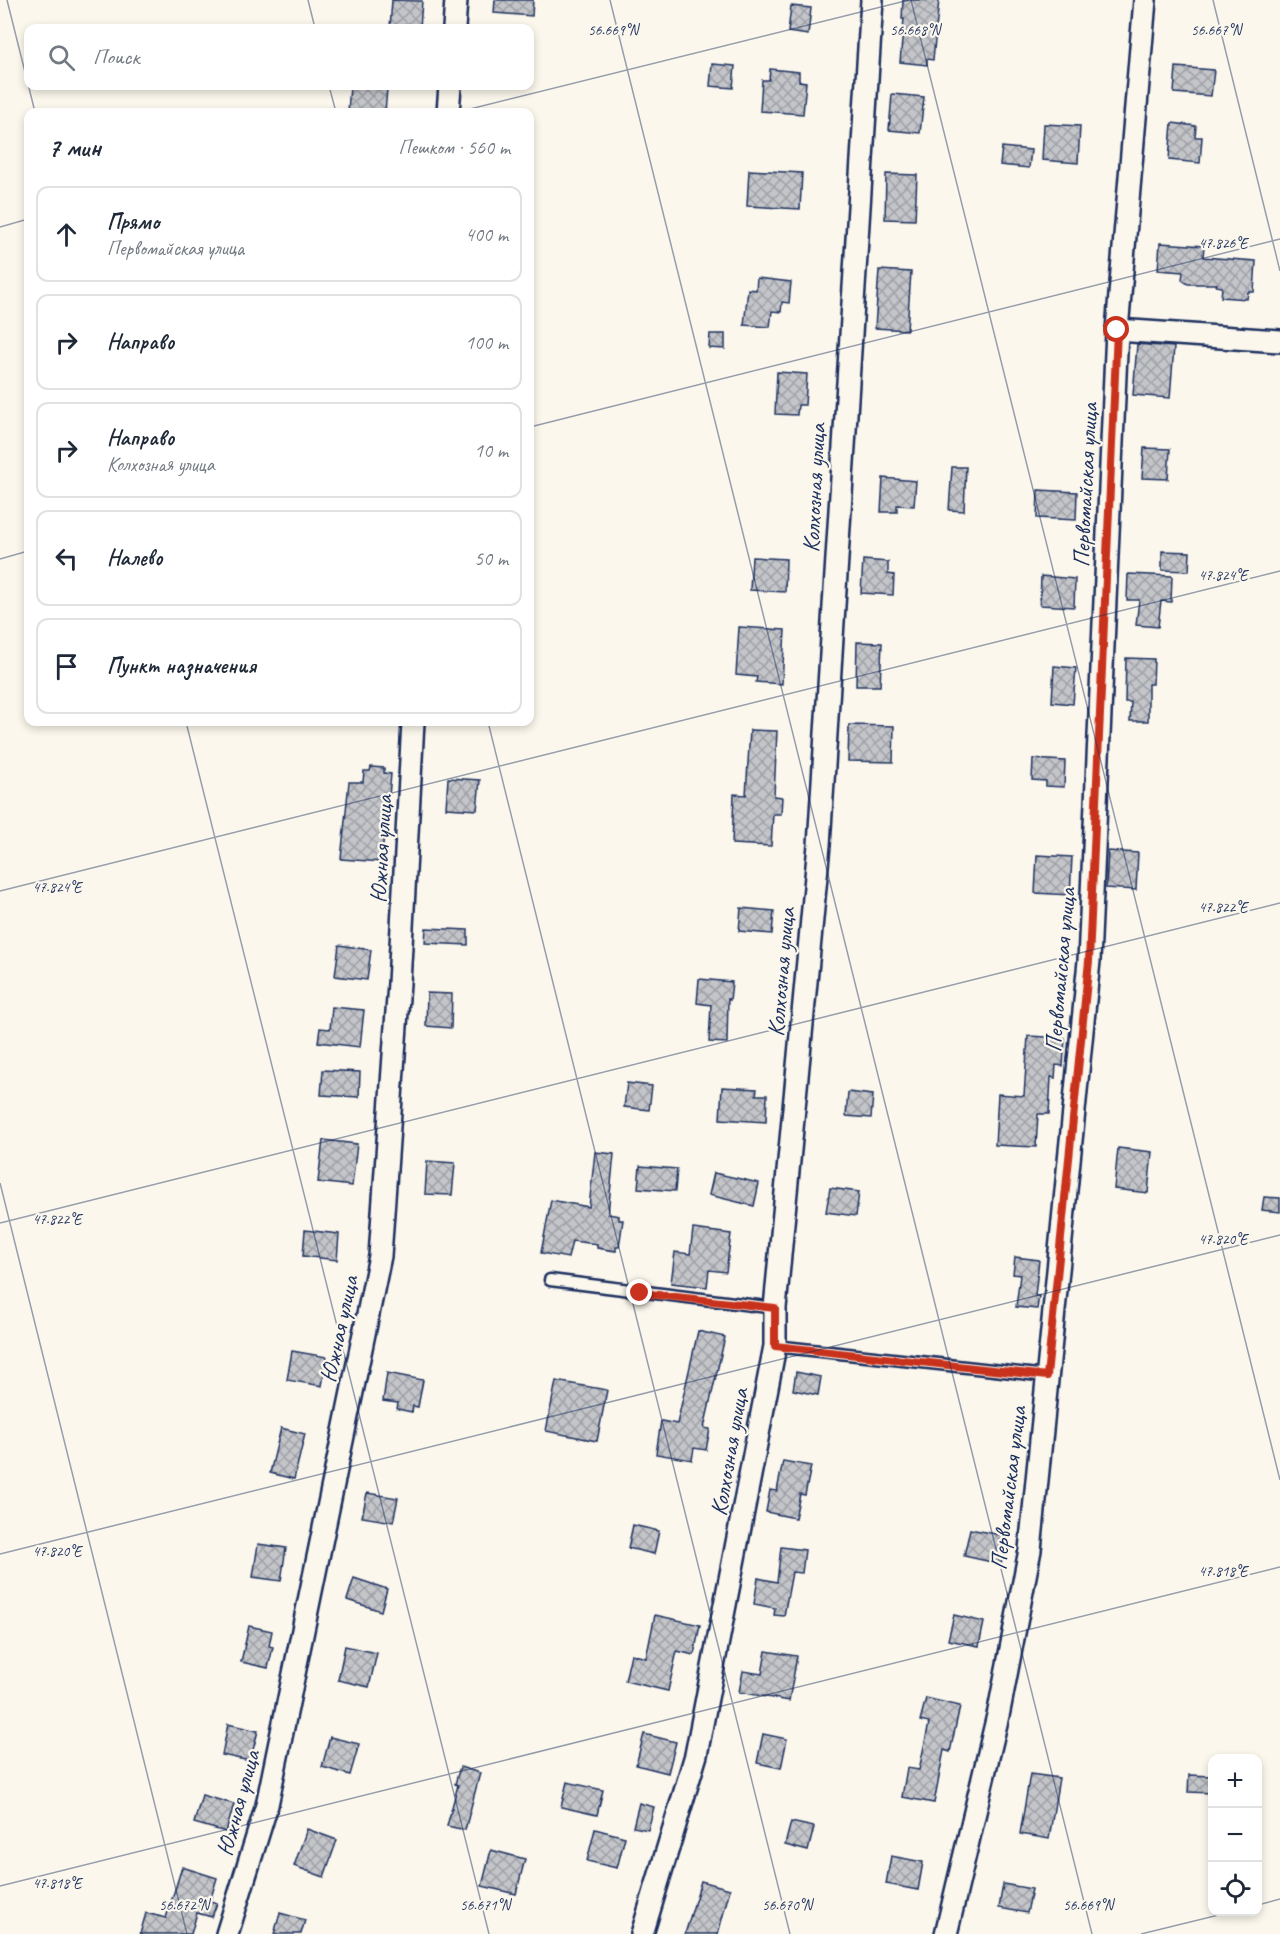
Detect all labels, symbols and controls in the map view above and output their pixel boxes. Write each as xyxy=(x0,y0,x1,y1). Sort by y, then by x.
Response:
text: 56.669°N xyxy=(588,21,641,40)
text: 56.668°N xyxy=(890,21,943,40)
text: 56.667°N xyxy=(1191,21,1244,40)
search box xyxy=(24,24,534,90)
icon: search xyxy=(45,41,78,74)
text: Поиск xyxy=(93,43,139,71)
text: 7 мин xyxy=(48,131,101,164)
text: Пешком · 560 m xyxy=(398,135,510,160)
text: Прямо xyxy=(107,208,159,236)
icon: ahead xyxy=(50,218,83,251)
text: 400 m xyxy=(465,222,508,247)
text: 47.826°E xyxy=(1199,234,1250,253)
text: Первомайская улица xyxy=(107,236,244,261)
route start xyxy=(1103,316,1129,342)
icon: right xyxy=(50,326,83,359)
text: Направо xyxy=(107,328,174,356)
text: 100 m xyxy=(465,330,508,355)
street label: Первомайская улица xyxy=(1066,401,1104,568)
street label: Колхозная улица xyxy=(796,421,832,553)
text: Направо xyxy=(107,424,174,452)
icon: right xyxy=(50,434,83,467)
text: 10 m xyxy=(474,438,508,463)
text: Колхозная улица xyxy=(107,452,214,477)
icon: left xyxy=(50,542,83,575)
text: Налево xyxy=(107,544,163,572)
text: 50 m xyxy=(474,546,508,571)
text: 47.824°E xyxy=(1199,566,1250,585)
icon: arrive xyxy=(50,650,83,683)
text: Пункт назначения xyxy=(107,652,256,680)
street label: Южная улица xyxy=(363,793,399,904)
text: 47.824°E xyxy=(33,878,84,897)
street label: Первомайская улица xyxy=(1038,885,1082,1053)
text: 47.822°E xyxy=(1199,898,1250,917)
street label: Колхозная улица xyxy=(760,905,802,1038)
text: 47.822°E xyxy=(33,1210,84,1229)
text: 47.820°E xyxy=(1199,1230,1250,1249)
street label: Южная улица xyxy=(313,1272,365,1385)
route end xyxy=(626,1279,652,1305)
street label: Колхозная улица xyxy=(703,1384,755,1518)
street label: Первомайская улица xyxy=(983,1403,1033,1571)
text: 47.820°E xyxy=(33,1542,84,1561)
text: 47.818°E xyxy=(1199,1562,1250,1581)
street label: Южная улица xyxy=(210,1746,267,1859)
map controls xyxy=(1208,1754,1262,1916)
button: + xyxy=(1208,1754,1262,1808)
button: − xyxy=(1208,1808,1262,1862)
button: locate xyxy=(1208,1862,1262,1916)
text: 47.818°E xyxy=(33,1874,84,1893)
text: 56.672°N xyxy=(159,1896,212,1915)
text: 56.671°N xyxy=(460,1896,513,1915)
text: 56.670°N xyxy=(762,1896,815,1915)
text: 56.669°N xyxy=(1063,1896,1116,1915)

